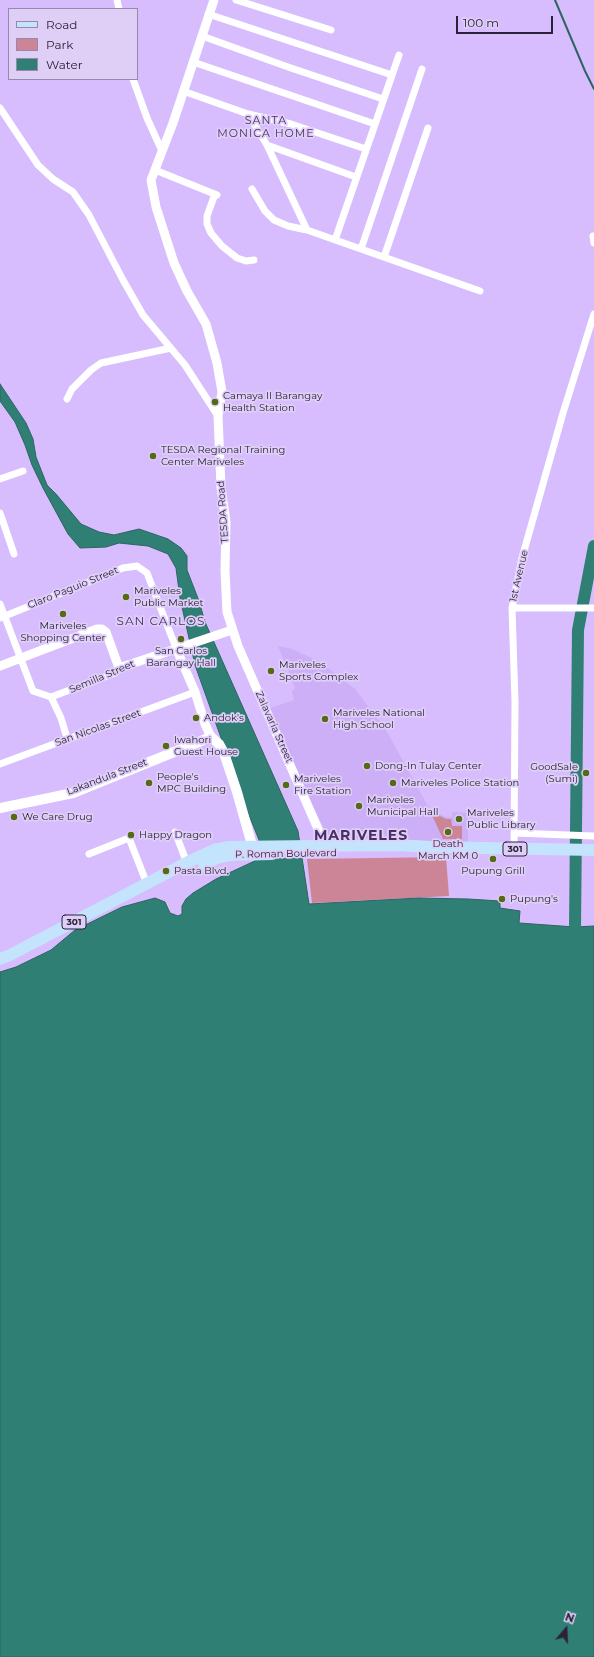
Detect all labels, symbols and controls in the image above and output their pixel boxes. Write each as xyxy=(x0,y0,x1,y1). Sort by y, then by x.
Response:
legend xyxy=(8,8,138,80)
scale bar xyxy=(458,8,555,34)
text: 100 m xyxy=(463,15,499,30)
text: Road xyxy=(46,17,77,32)
text: Park xyxy=(46,37,73,52)
text: Water xyxy=(46,57,82,72)
district label: SANTA MONICA HOME xyxy=(217,114,315,140)
place label: Camaya II Barangay Health Station xyxy=(223,390,322,414)
marker: Camaya II Barangay Health Station xyxy=(210,397,220,407)
place label: TESDA Regional Training Center Mariveles xyxy=(161,444,285,468)
marker: TESDA Regional Training Center Mariveles xyxy=(148,451,158,461)
street label: TESDA Road xyxy=(215,480,231,544)
street label: 1st Avenue xyxy=(507,549,531,603)
street label: Claro Paguio Street xyxy=(26,564,120,612)
place label: Mariveles Public Market xyxy=(134,585,204,608)
marker: Mariveles Public Market xyxy=(121,592,131,602)
marker: Mariveles Shopping Center xyxy=(58,609,68,619)
district label: SAN CARLOS xyxy=(117,614,205,628)
place label: Mariveles Shopping Center xyxy=(20,620,106,644)
marker: San Carlos Barangay Hall xyxy=(176,634,186,644)
place label: San Carlos Barangay Hall xyxy=(146,645,216,668)
street label: Semilla Street xyxy=(68,658,136,696)
place label: Mariveles Sports Complex xyxy=(279,659,358,682)
marker: Mariveles Sports Complex xyxy=(266,666,276,676)
street label: Zalavaria Street xyxy=(253,689,295,765)
street label: San Nicolas Street xyxy=(53,707,143,749)
place label: Mariveles National High School xyxy=(333,707,425,730)
place label: Andok's xyxy=(204,712,244,724)
marker: Andok's xyxy=(191,713,201,723)
marker: Mariveles National High School xyxy=(320,714,330,724)
place label: Iwahori Guest House xyxy=(174,734,238,758)
marker: Iwahori Guest House xyxy=(161,741,171,751)
street label: Lakandula Street xyxy=(65,756,149,798)
place label: Dong-In Tulay Center xyxy=(375,760,482,772)
marker: Dong-In Tulay Center xyxy=(362,761,372,771)
place label: GoodSale (Sumi) xyxy=(530,761,578,784)
marker: GoodSale (Sumi) xyxy=(581,768,591,778)
place label: People's MPC Building xyxy=(157,771,226,794)
place label: Mariveles Fire Station xyxy=(294,773,351,796)
place label: Mariveles Police Station xyxy=(401,777,519,789)
marker: People's MPC Building xyxy=(144,778,154,788)
marker: Mariveles Police Station xyxy=(388,778,398,788)
marker: Mariveles Fire Station xyxy=(281,780,291,790)
place label: Mariveles Municipal Hall xyxy=(367,794,438,818)
marker: Mariveles Municipal Hall xyxy=(354,801,364,811)
place label: Mariveles Public Library xyxy=(467,807,536,830)
place label: We Care Drug xyxy=(22,811,93,823)
marker: We Care Drug xyxy=(9,812,19,822)
marker: Mariveles Public Library xyxy=(454,814,464,824)
marker: Death March KM 0 xyxy=(443,827,453,837)
district label: MARIVELES xyxy=(314,828,408,844)
place label: Happy Dragon xyxy=(139,829,212,841)
marker: Happy Dragon xyxy=(126,830,136,840)
place label: Death March KM 0 xyxy=(418,838,478,862)
road number: 301 xyxy=(503,842,527,856)
street label: P. Roman Boulevard xyxy=(235,847,337,861)
marker: Pupung Grill xyxy=(488,854,498,864)
place label: Pasta Blvd. xyxy=(174,865,229,877)
place label: Pupung Grill xyxy=(461,865,525,877)
marker: Pasta Blvd. xyxy=(161,866,171,876)
place label: Pupung's xyxy=(510,893,558,905)
marker: Pupung's xyxy=(497,894,507,904)
road number: 301 xyxy=(62,915,86,929)
north arrow xyxy=(546,1609,586,1649)
text: N xyxy=(563,1610,576,1626)

